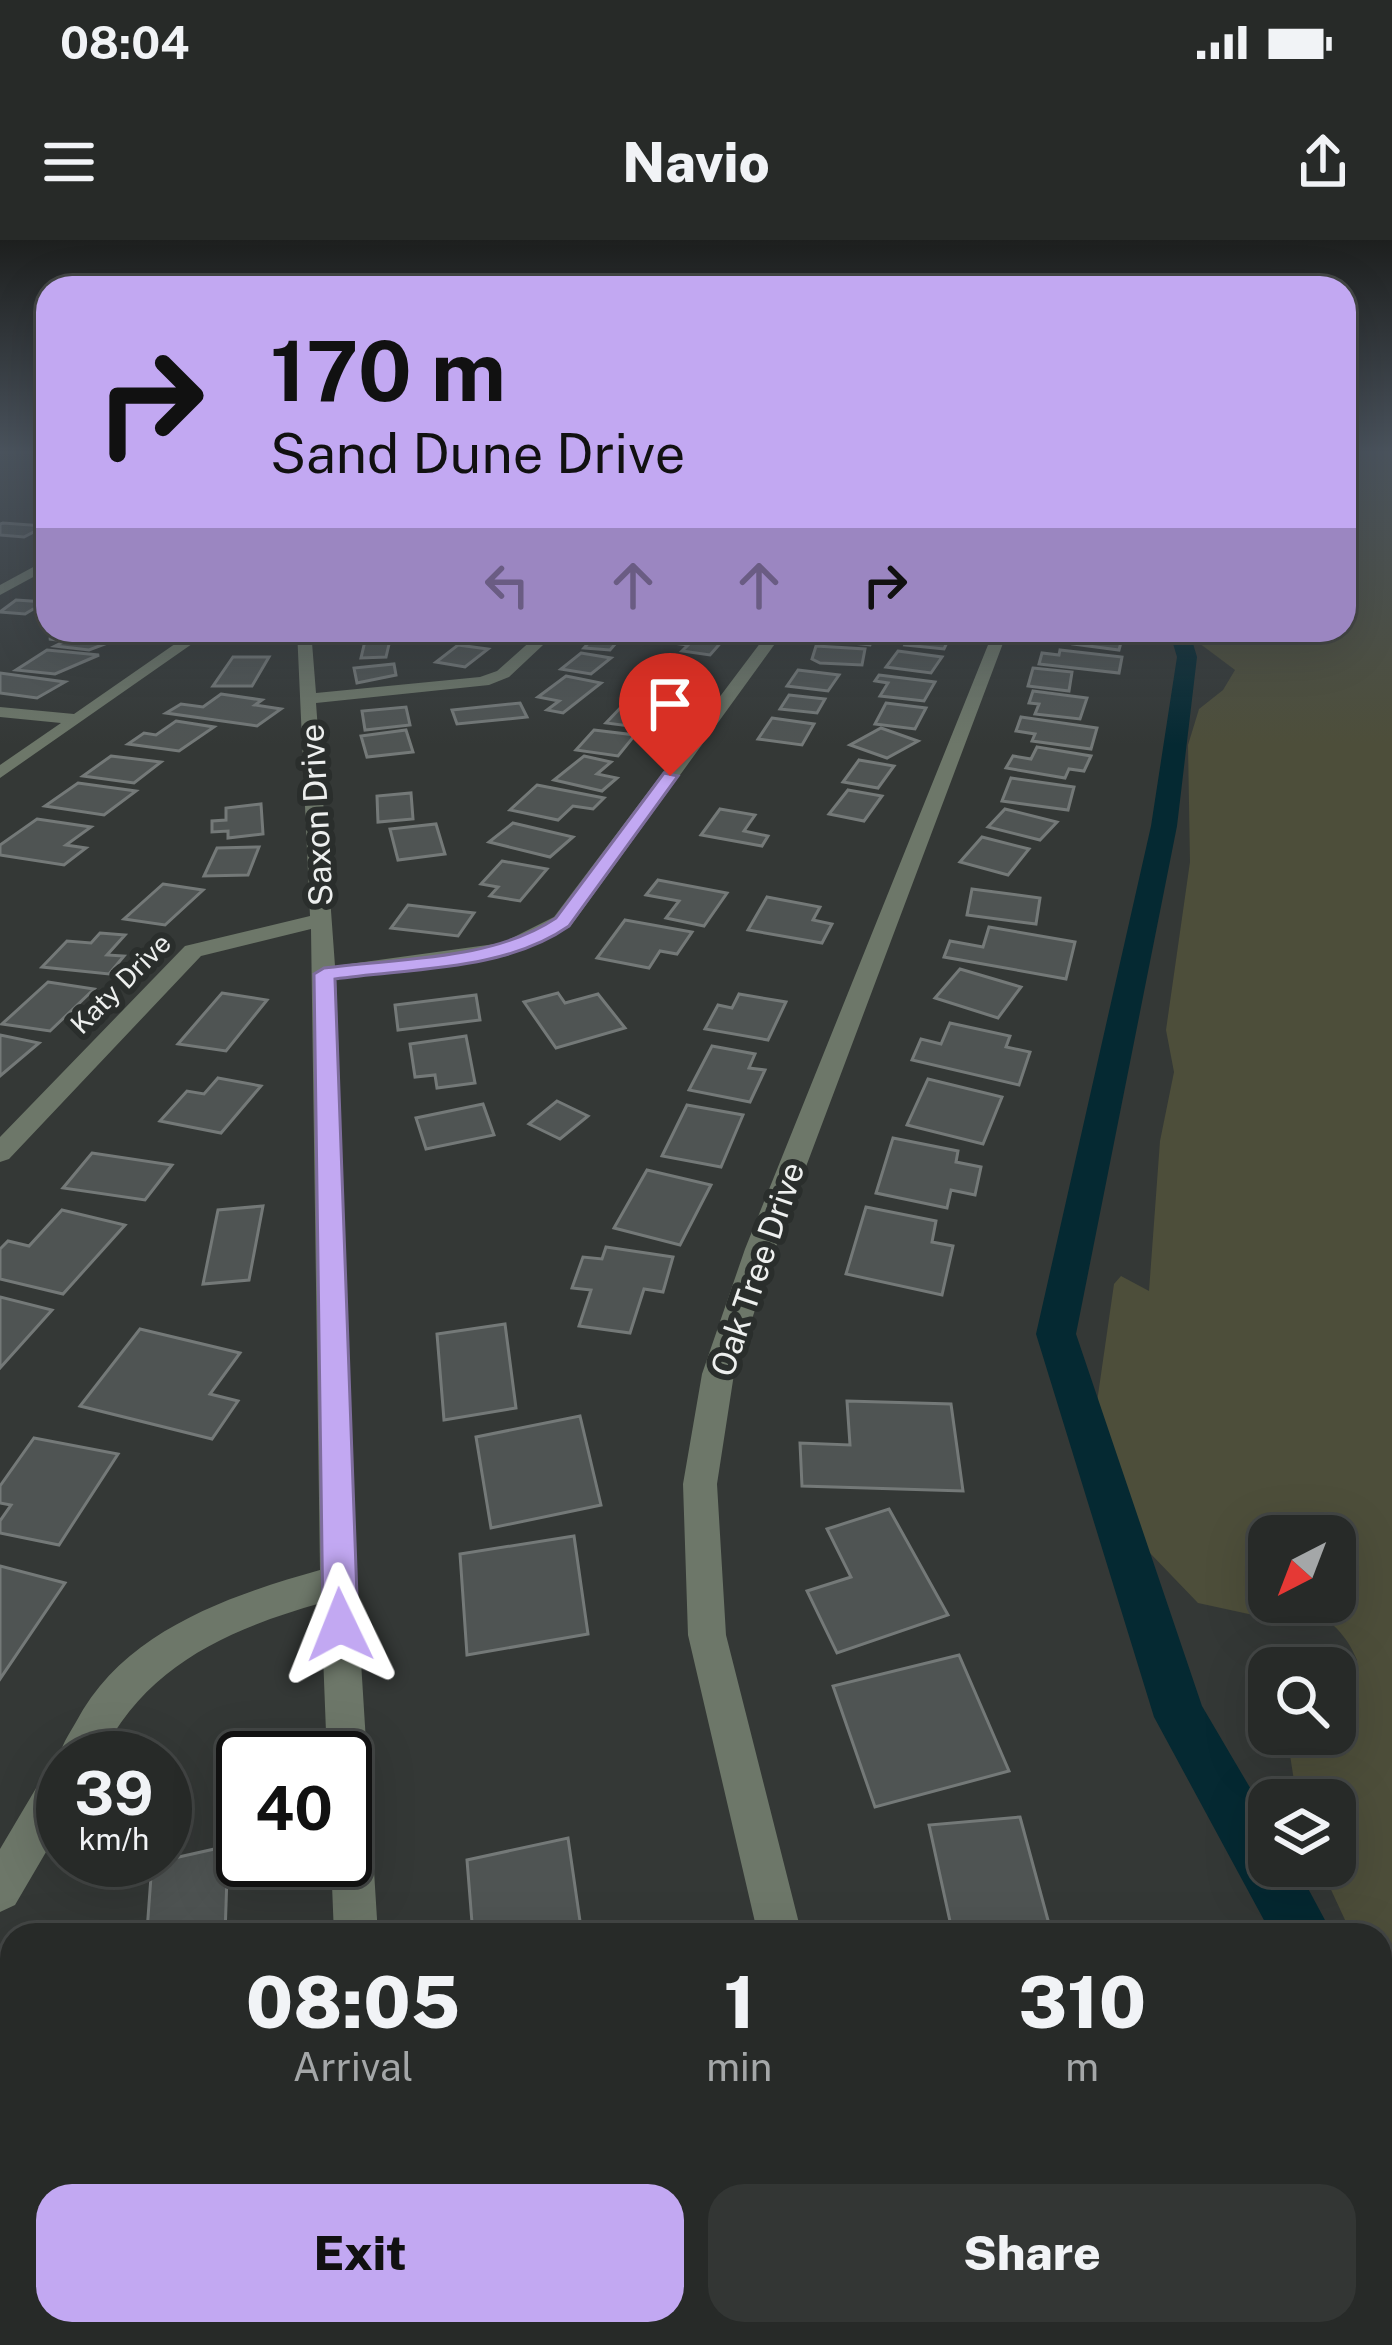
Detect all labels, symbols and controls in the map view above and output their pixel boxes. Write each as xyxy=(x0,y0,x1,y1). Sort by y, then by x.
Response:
text: 08:04 xyxy=(60,16,190,69)
icon: menu xyxy=(36,129,102,195)
icon: share xyxy=(1290,129,1356,195)
text: Navio xyxy=(622,131,770,194)
text: 170 m xyxy=(270,321,506,420)
icon: right xyxy=(72,324,228,480)
text: Sand Dune Drive xyxy=(270,422,685,485)
icon: left xyxy=(474,552,540,618)
icon: ahead xyxy=(600,552,666,618)
icon: ahead xyxy=(726,552,792,618)
icon: right xyxy=(852,552,918,618)
pin xyxy=(619,653,721,776)
icon: arrive xyxy=(637,671,703,737)
street label: Saxon Drive xyxy=(292,723,340,907)
street label: Katy Drive xyxy=(64,927,177,1040)
street label: Oak Tree Drive xyxy=(703,1157,811,1381)
north arrow xyxy=(1248,1515,1356,1623)
map controls xyxy=(1248,1515,1356,1887)
position arrow xyxy=(277,1562,403,1688)
button: search xyxy=(1248,1647,1356,1755)
speed limit sign: 40 xyxy=(216,1731,372,1887)
text: 39 xyxy=(74,1758,154,1829)
button: layers xyxy=(1248,1779,1356,1887)
text: km/h xyxy=(79,1821,149,1857)
text: 08:05 xyxy=(246,1960,460,2044)
text: 1 xyxy=(723,1960,755,2044)
text: 310 xyxy=(1018,1960,1146,2044)
text: Arrival xyxy=(293,2044,413,2090)
text: min xyxy=(706,2044,772,2090)
text: m xyxy=(1065,2044,1099,2090)
button: Exit xyxy=(36,2184,684,2322)
button: Share xyxy=(708,2184,1356,2322)

